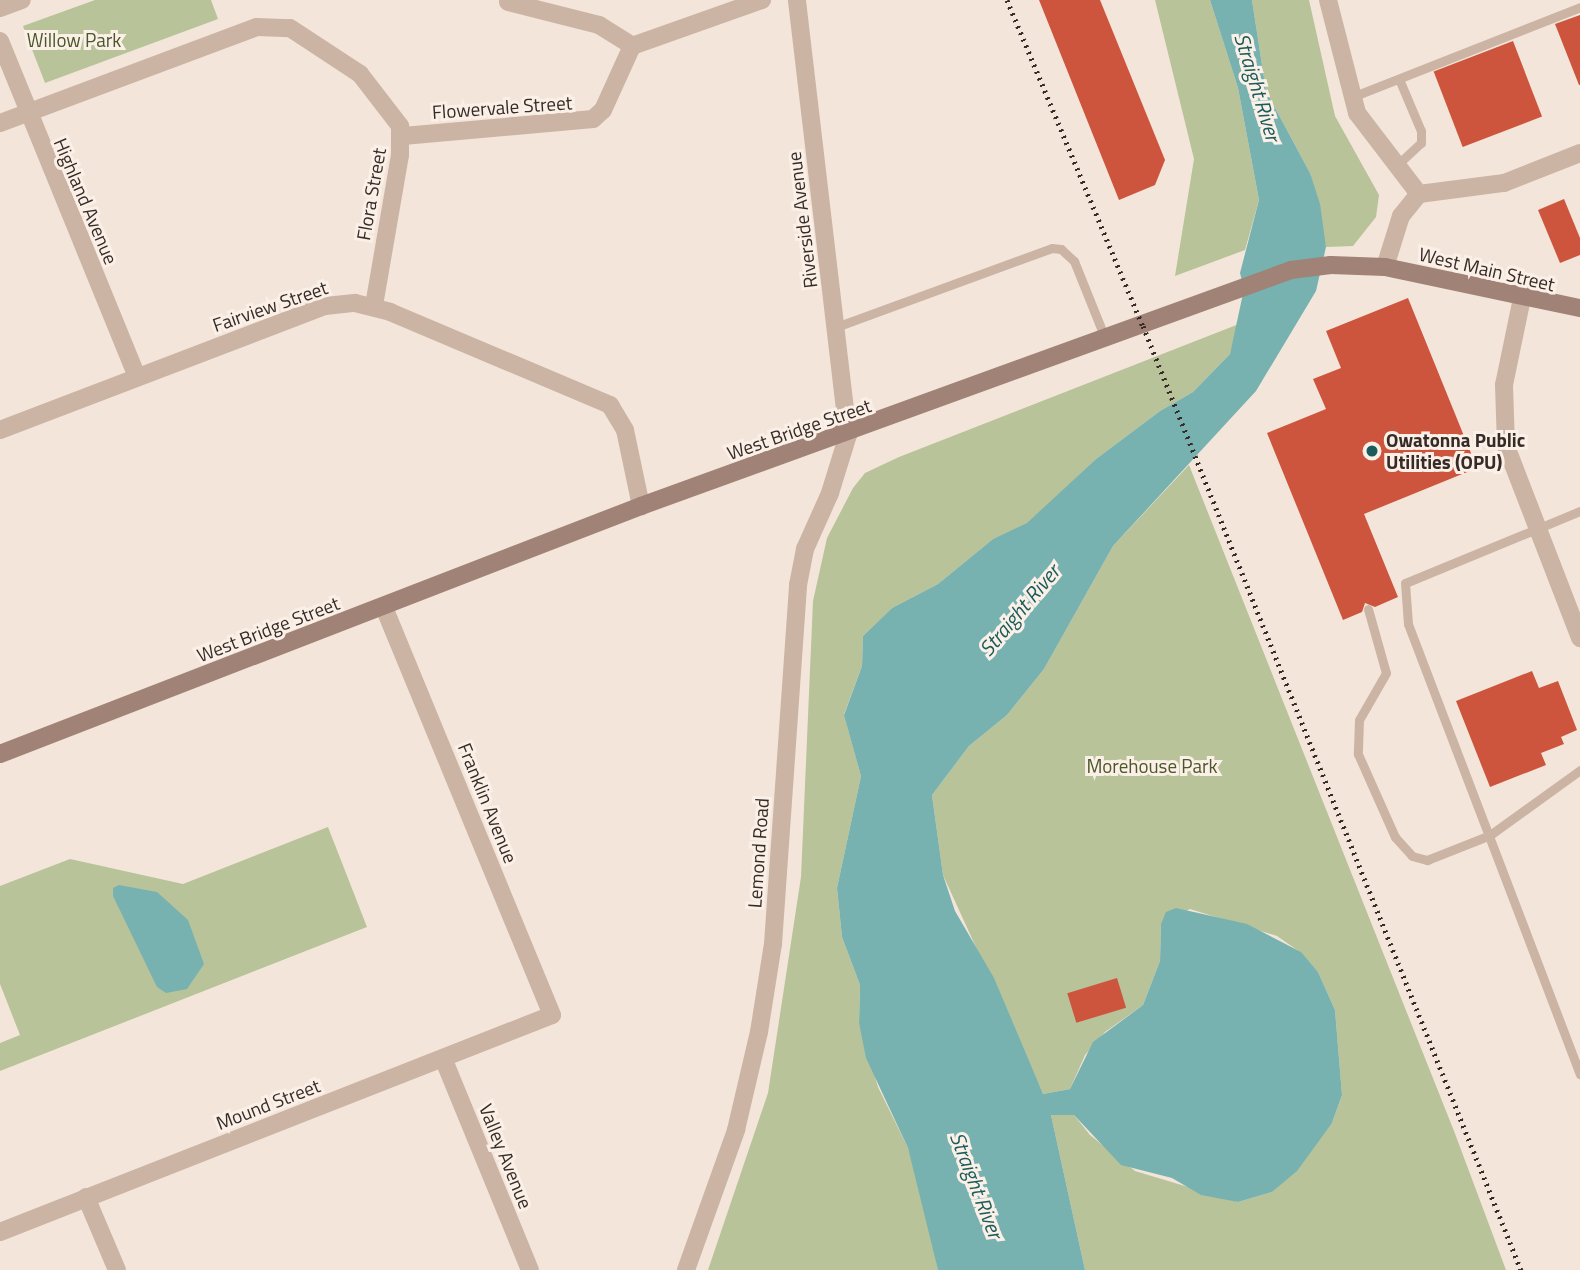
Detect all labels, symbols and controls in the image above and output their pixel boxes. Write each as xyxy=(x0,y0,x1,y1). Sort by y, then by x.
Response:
park label: Willow Park xyxy=(27,29,121,51)
water label: Straight River xyxy=(1230,30,1286,144)
street label: Flowervale Street xyxy=(431,91,573,123)
street label: Highland Avenue xyxy=(49,135,123,267)
street label: Flora Street xyxy=(352,146,390,242)
street label: Riverside Avenue xyxy=(782,150,822,290)
street label: West Main Street xyxy=(1417,242,1557,296)
street label: Fairview Street xyxy=(210,276,330,336)
street label: West Bridge Street xyxy=(724,394,874,464)
place label: Owatonna Public Utilities (OPU) xyxy=(1386,429,1525,473)
marker: Owatonna Public Utilities (OPU) xyxy=(1364,443,1380,459)
water label: Straight River xyxy=(973,559,1065,661)
street label: West Bridge Street xyxy=(194,591,342,667)
street label: Franklin Avenue xyxy=(454,740,522,866)
park label: Morehouse Park xyxy=(1086,755,1218,777)
street label: Lemond Road xyxy=(743,797,773,909)
street label: Mound Street xyxy=(213,1074,323,1134)
street label: Valley Avenue xyxy=(475,1100,537,1212)
water label: Straight River xyxy=(945,1128,1009,1242)

